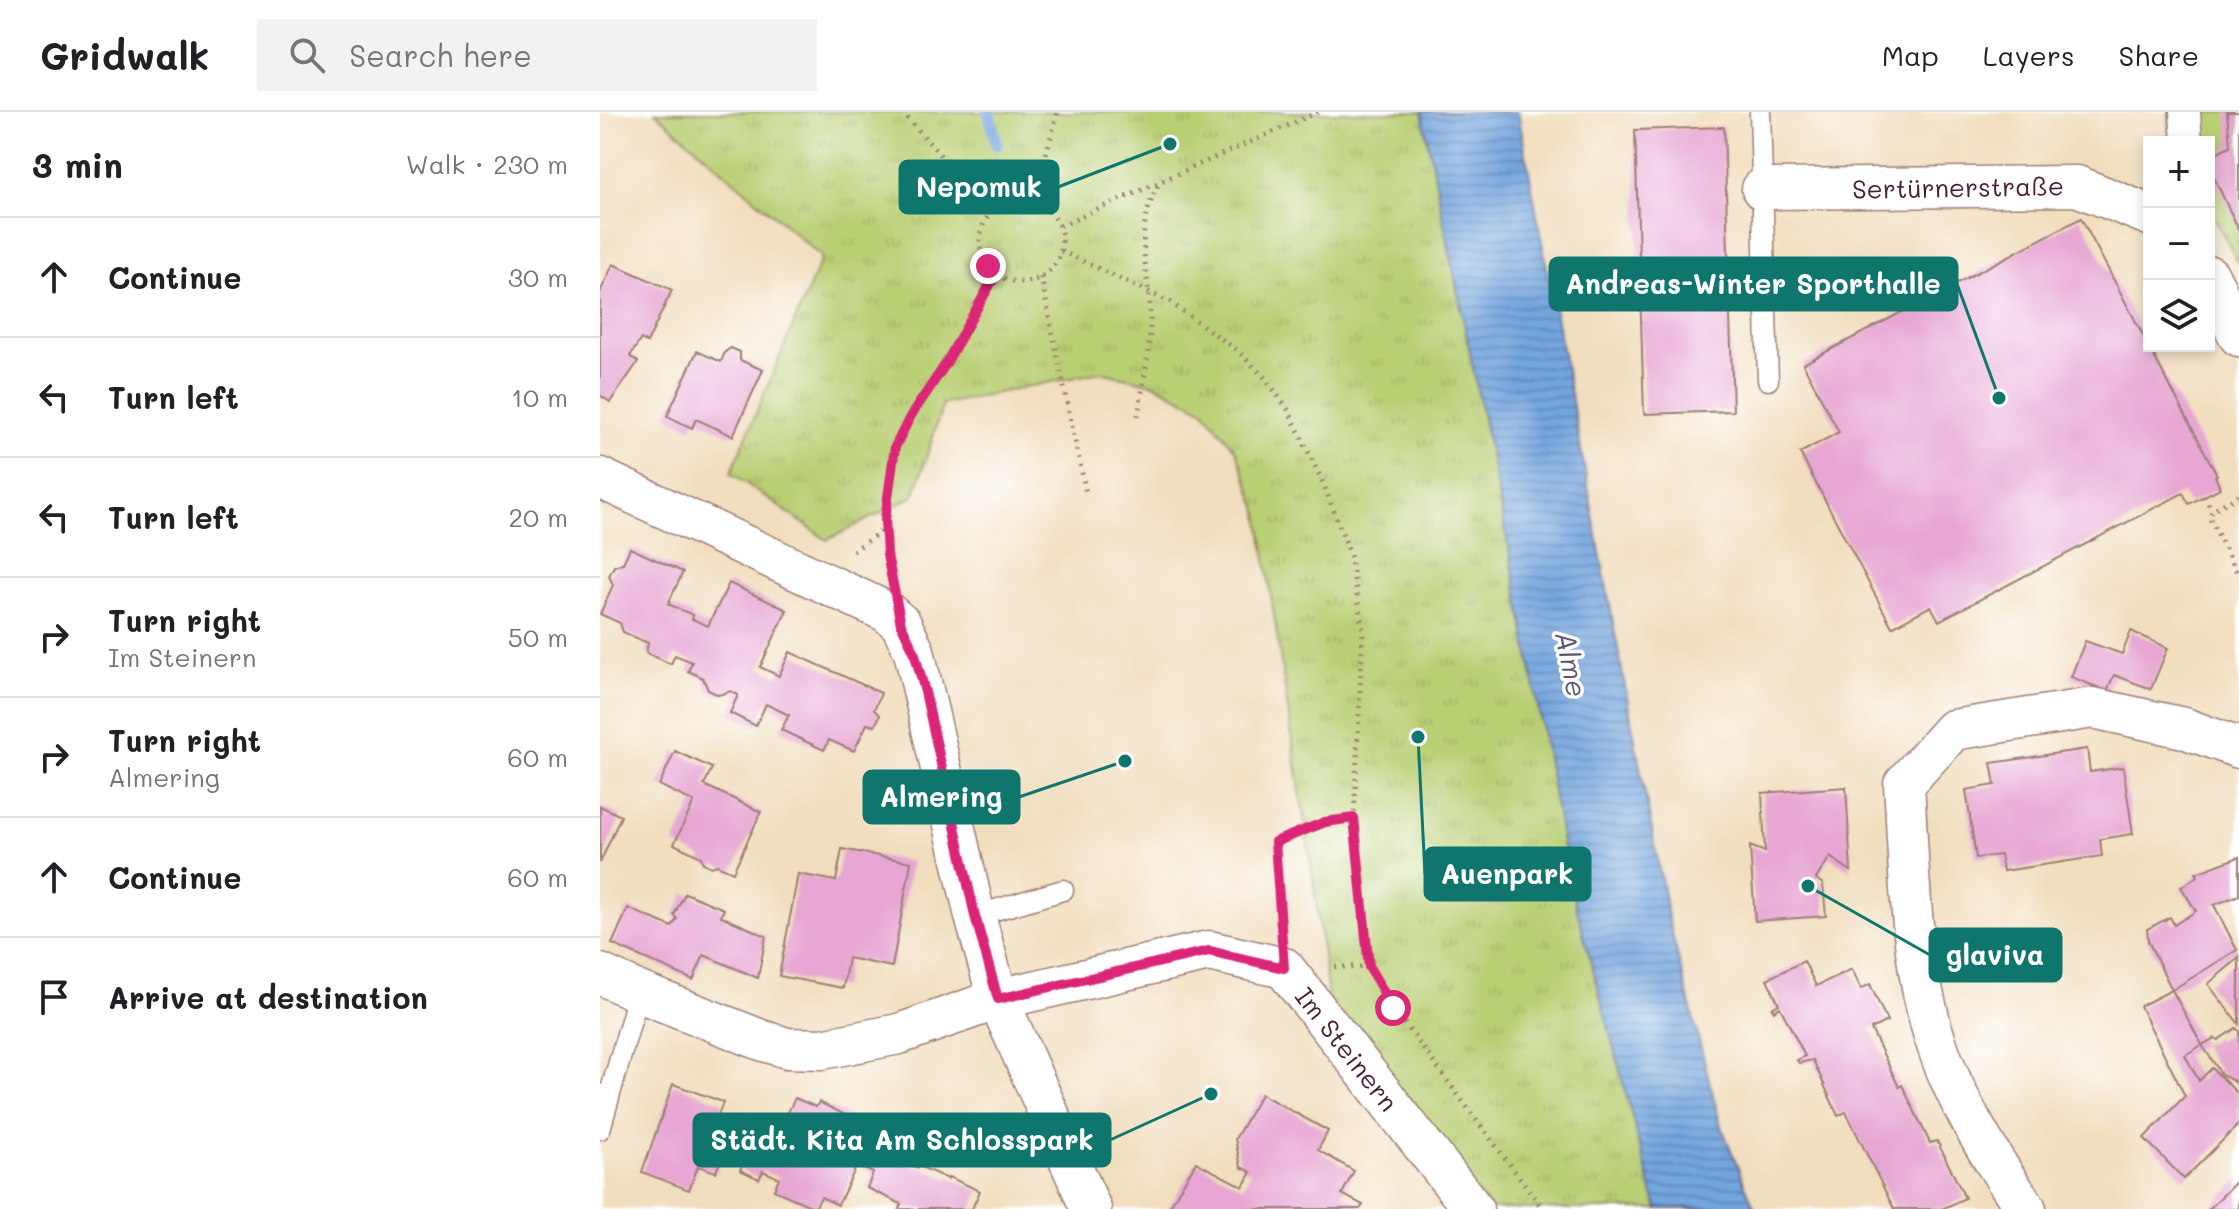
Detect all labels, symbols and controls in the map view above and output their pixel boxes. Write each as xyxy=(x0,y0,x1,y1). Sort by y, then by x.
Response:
search box xyxy=(257,19,817,91)
text: Gridwalk xyxy=(40,30,209,80)
icon: search xyxy=(285,33,329,77)
text: Search here xyxy=(349,35,532,75)
text: Map xyxy=(1882,37,1939,73)
text: Layers xyxy=(1983,37,2075,73)
text: Share xyxy=(2119,37,2199,73)
map controls xyxy=(2143,136,2215,352)
button: + xyxy=(2143,136,2215,208)
text: 3 min xyxy=(32,142,123,187)
text: Walk · 230 m xyxy=(406,147,568,181)
callout: Nepomuk xyxy=(900,161,1058,213)
text: Nepomuk xyxy=(916,168,1042,204)
street label: Sertürnerstraße xyxy=(1852,168,2064,206)
button: − xyxy=(2143,208,2215,280)
route end xyxy=(970,248,1006,284)
icon: ahead xyxy=(32,255,76,299)
text: Continue xyxy=(108,257,241,297)
callout: Andreas-Winter Sporthalle xyxy=(1550,258,1957,310)
text: 30 m xyxy=(508,260,568,294)
text: Andreas-Winter Sporthalle xyxy=(1565,265,1941,301)
button: layers xyxy=(2143,280,2215,352)
icon: left xyxy=(32,375,76,419)
text: Turn left xyxy=(108,377,239,417)
text: 10 m xyxy=(511,380,568,414)
icon: left xyxy=(32,495,76,539)
text: Turn left xyxy=(108,497,239,537)
text: 20 m xyxy=(508,500,568,534)
text: Turn right xyxy=(108,600,261,640)
icon: right xyxy=(32,615,76,659)
text: 50 m xyxy=(508,620,568,654)
water label: Alme xyxy=(1548,628,1596,700)
text: Im Steinern xyxy=(108,640,257,674)
text: Turn right xyxy=(108,720,261,760)
icon: right xyxy=(32,735,76,779)
text: 60 m xyxy=(507,740,568,774)
text: Almering xyxy=(108,760,220,794)
callout: Almering xyxy=(864,771,1019,823)
text: Almering xyxy=(880,778,1002,814)
callout: Auenpark xyxy=(1425,848,1590,900)
icon: ahead xyxy=(32,855,76,899)
text: Auenpark xyxy=(1441,855,1573,891)
text: Continue xyxy=(108,857,241,897)
text: 60 m xyxy=(507,860,568,894)
callout: glaviva xyxy=(1930,929,2061,981)
text: glaviva xyxy=(1946,936,2044,972)
icon: arrive xyxy=(32,975,76,1019)
text: Arrive at destination xyxy=(108,977,428,1017)
street label: Im Steinern xyxy=(1288,980,1406,1118)
route start xyxy=(1375,990,1411,1026)
callout: Städt. Kita Am Schlosspark xyxy=(694,1114,1110,1166)
text: Städt. Kita Am Schlosspark xyxy=(710,1121,1094,1157)

